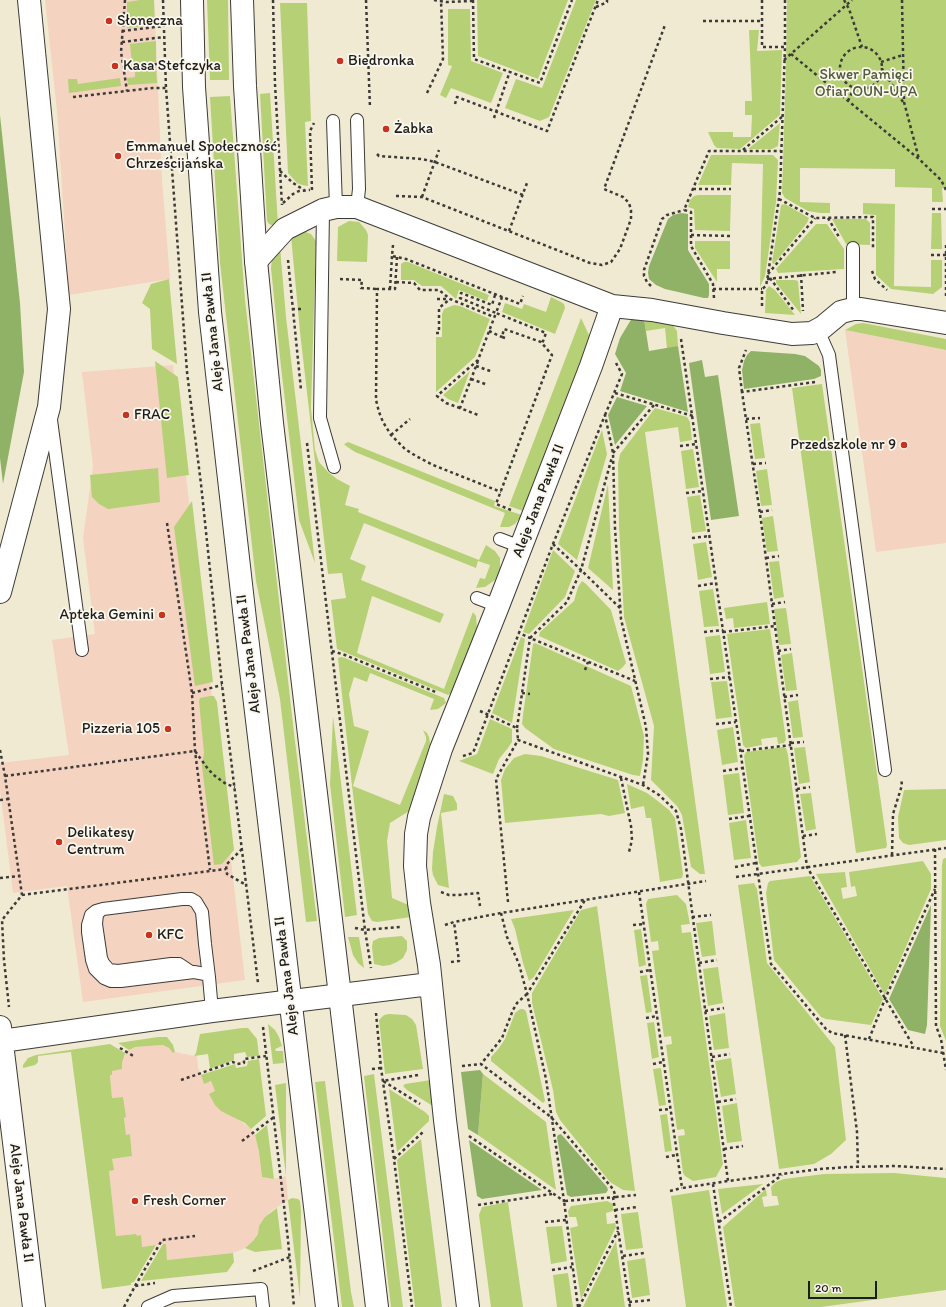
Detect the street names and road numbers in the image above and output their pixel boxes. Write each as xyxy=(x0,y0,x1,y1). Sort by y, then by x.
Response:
street label: Aleje Jana Pawła II xyxy=(198,271,228,393)
street label: Aleje Jana Pawła II xyxy=(509,442,569,560)
street label: Aleje Jana Pawła II xyxy=(233,593,265,715)
street label: Aleje Jana Pawła II xyxy=(271,915,303,1037)
street label: Aleje Jana Pawła II xyxy=(5,1142,37,1264)

